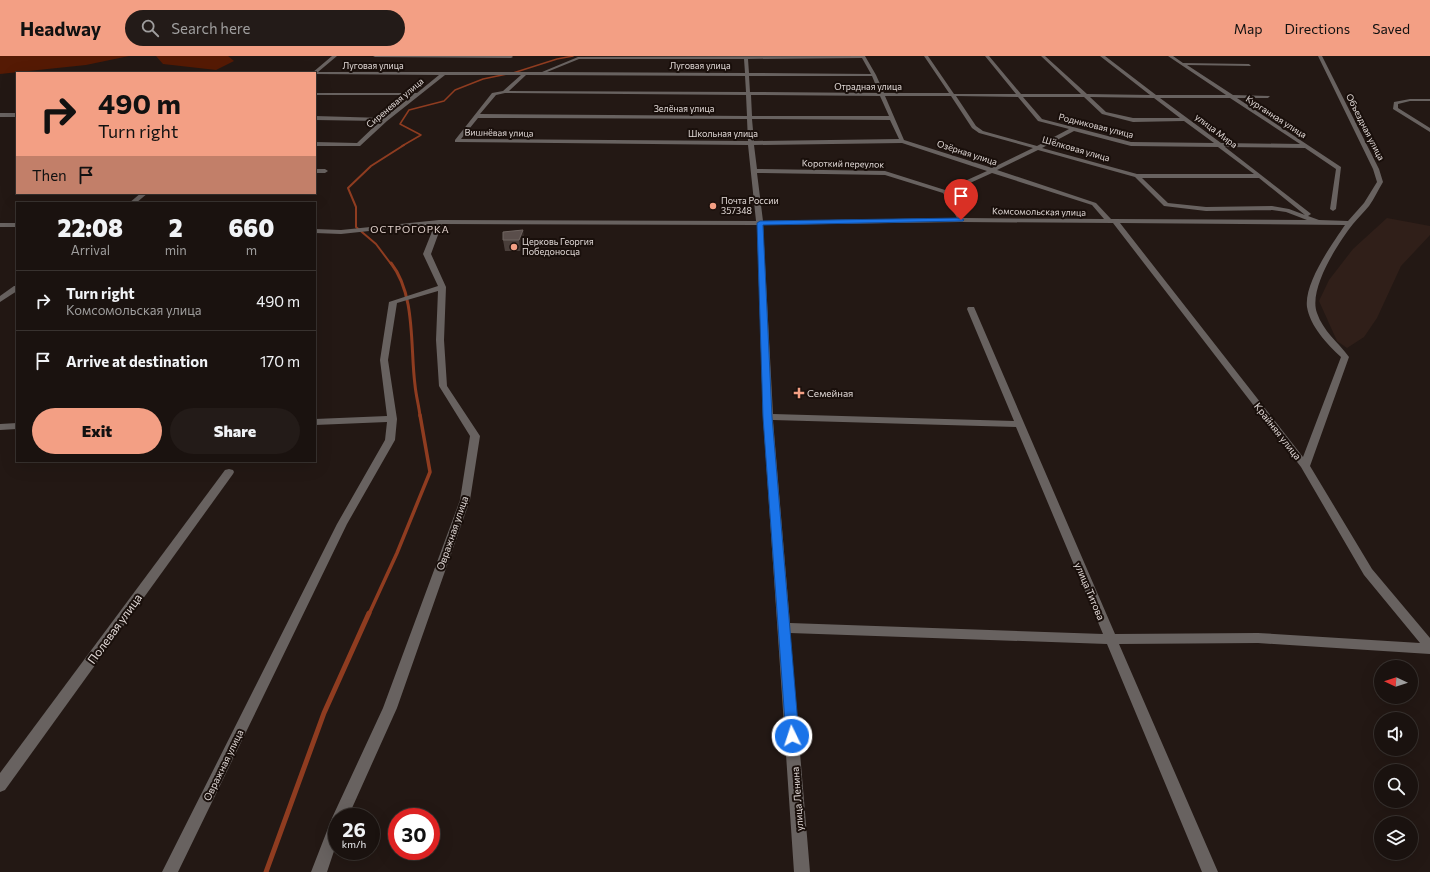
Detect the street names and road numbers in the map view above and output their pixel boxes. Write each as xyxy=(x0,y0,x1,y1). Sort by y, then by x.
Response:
street label: Луговая улица xyxy=(342,60,404,71)
street label: Луговая улица xyxy=(669,60,731,71)
street label: Сиреневая улица xyxy=(364,75,426,130)
street label: Отрадная улица xyxy=(834,81,902,92)
street label: Объездная улица xyxy=(1344,92,1387,162)
street label: Курганная улица xyxy=(1244,93,1309,141)
street label: Зелёная улица xyxy=(654,103,715,114)
street label: Родниковая улица xyxy=(1058,111,1135,140)
street label: улица Мира xyxy=(1193,111,1240,150)
street label: Вишнёвая улица xyxy=(464,126,534,139)
street label: Школьная улица xyxy=(688,128,758,139)
street label: Шёлковая улица xyxy=(1041,134,1112,164)
street label: Озёрная улица xyxy=(936,138,999,168)
street label: Короткий переулок xyxy=(802,157,884,170)
street label: Комсомольская улица xyxy=(992,205,1086,218)
street label: Крайняя улица xyxy=(1252,400,1304,462)
street label: Овражная улица xyxy=(434,494,470,572)
street label: улица Титова xyxy=(1072,560,1108,622)
street label: Полевая улица xyxy=(84,591,144,666)
street label: Овражная улица xyxy=(201,727,245,803)
street label: улица Ленина xyxy=(789,766,805,832)

